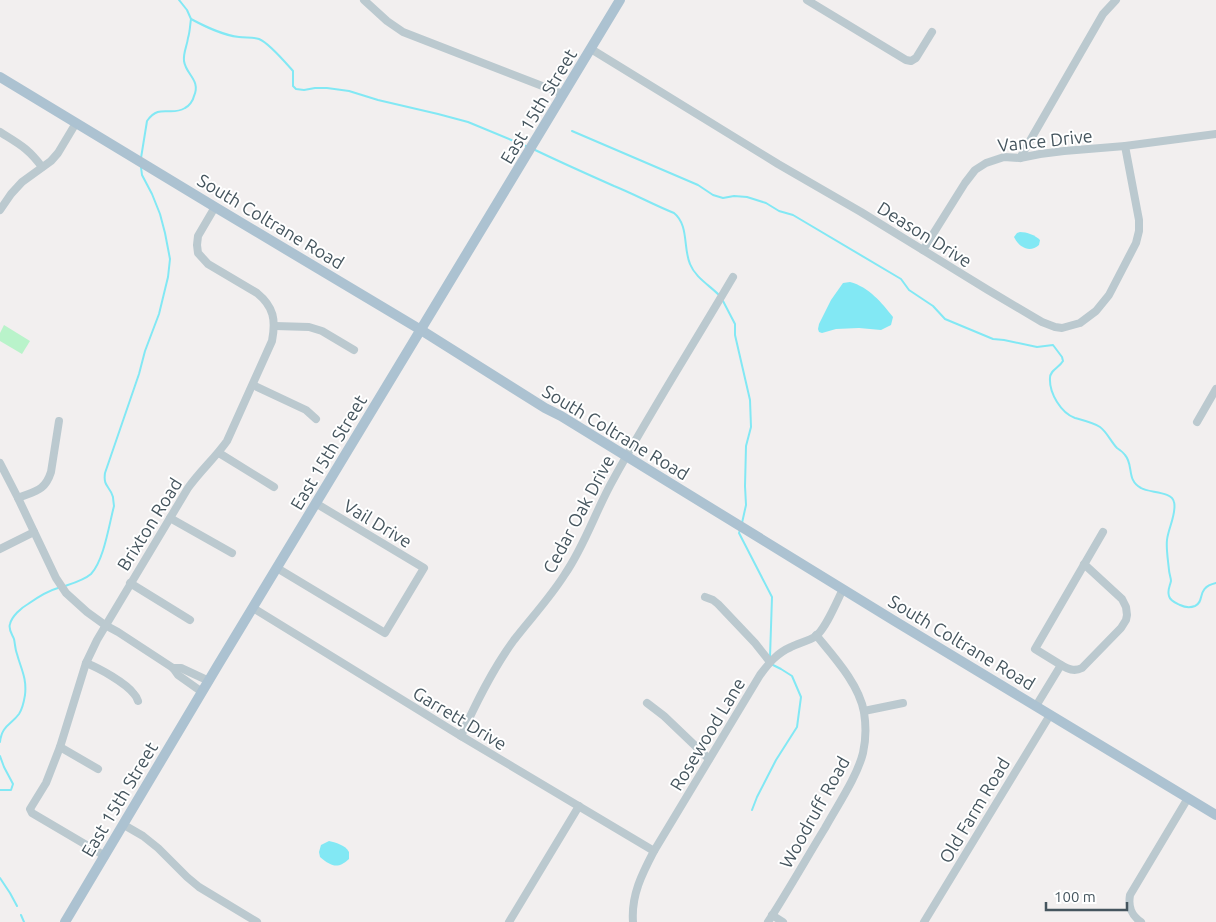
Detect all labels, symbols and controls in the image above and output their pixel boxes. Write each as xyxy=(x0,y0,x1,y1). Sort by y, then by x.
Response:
street label: East 15th Street xyxy=(496,45,580,167)
street label: Vance Drive xyxy=(996,125,1094,155)
street label: South Coltrane Road xyxy=(194,169,348,273)
street label: Deason Drive xyxy=(874,197,976,271)
street label: South Coltrane Road xyxy=(539,380,693,484)
street label: East 15th Street xyxy=(286,391,370,513)
street label: Cedar Oak Drive xyxy=(538,452,618,576)
street label: Brixton Road xyxy=(113,474,185,574)
street label: Vail Drive xyxy=(340,495,416,551)
street label: South Coltrane Road xyxy=(885,590,1039,694)
street label: Rosewood Lane xyxy=(666,674,748,794)
street label: Garrett Drive xyxy=(410,682,510,754)
street label: East 15th Street xyxy=(77,738,161,860)
street label: Woodruff Road xyxy=(775,753,853,871)
street label: Old Farm Road xyxy=(935,754,1013,866)
scale bar xyxy=(1046,880,1127,912)
text: 100 m xyxy=(1054,888,1096,905)

